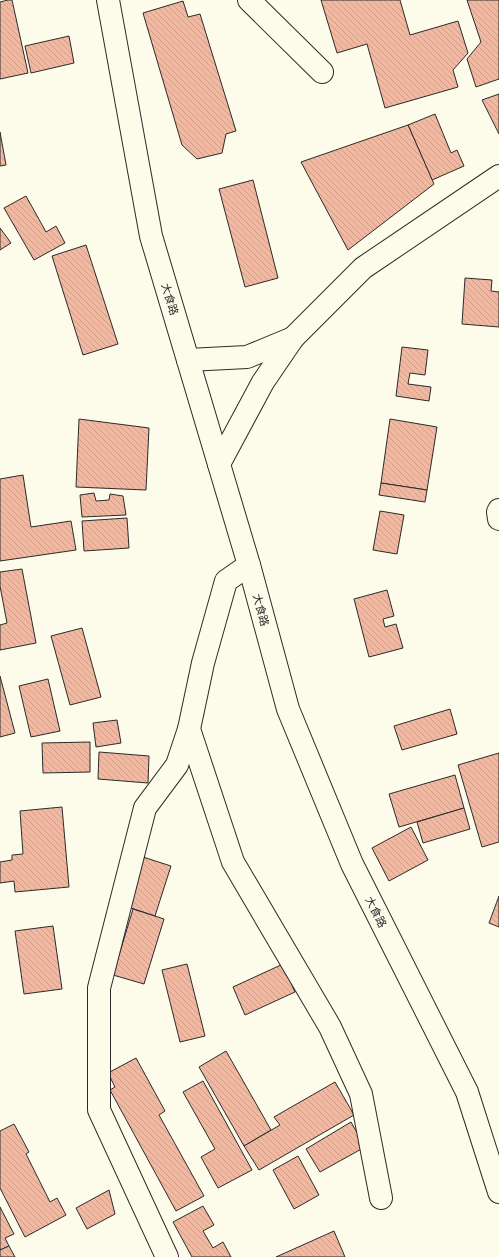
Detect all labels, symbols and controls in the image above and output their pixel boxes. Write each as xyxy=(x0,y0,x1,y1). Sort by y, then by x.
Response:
street label: 大食路 xyxy=(158,281,181,317)
street label: 大食路 xyxy=(250,593,271,628)
street label: 大食路 xyxy=(362,895,389,930)

